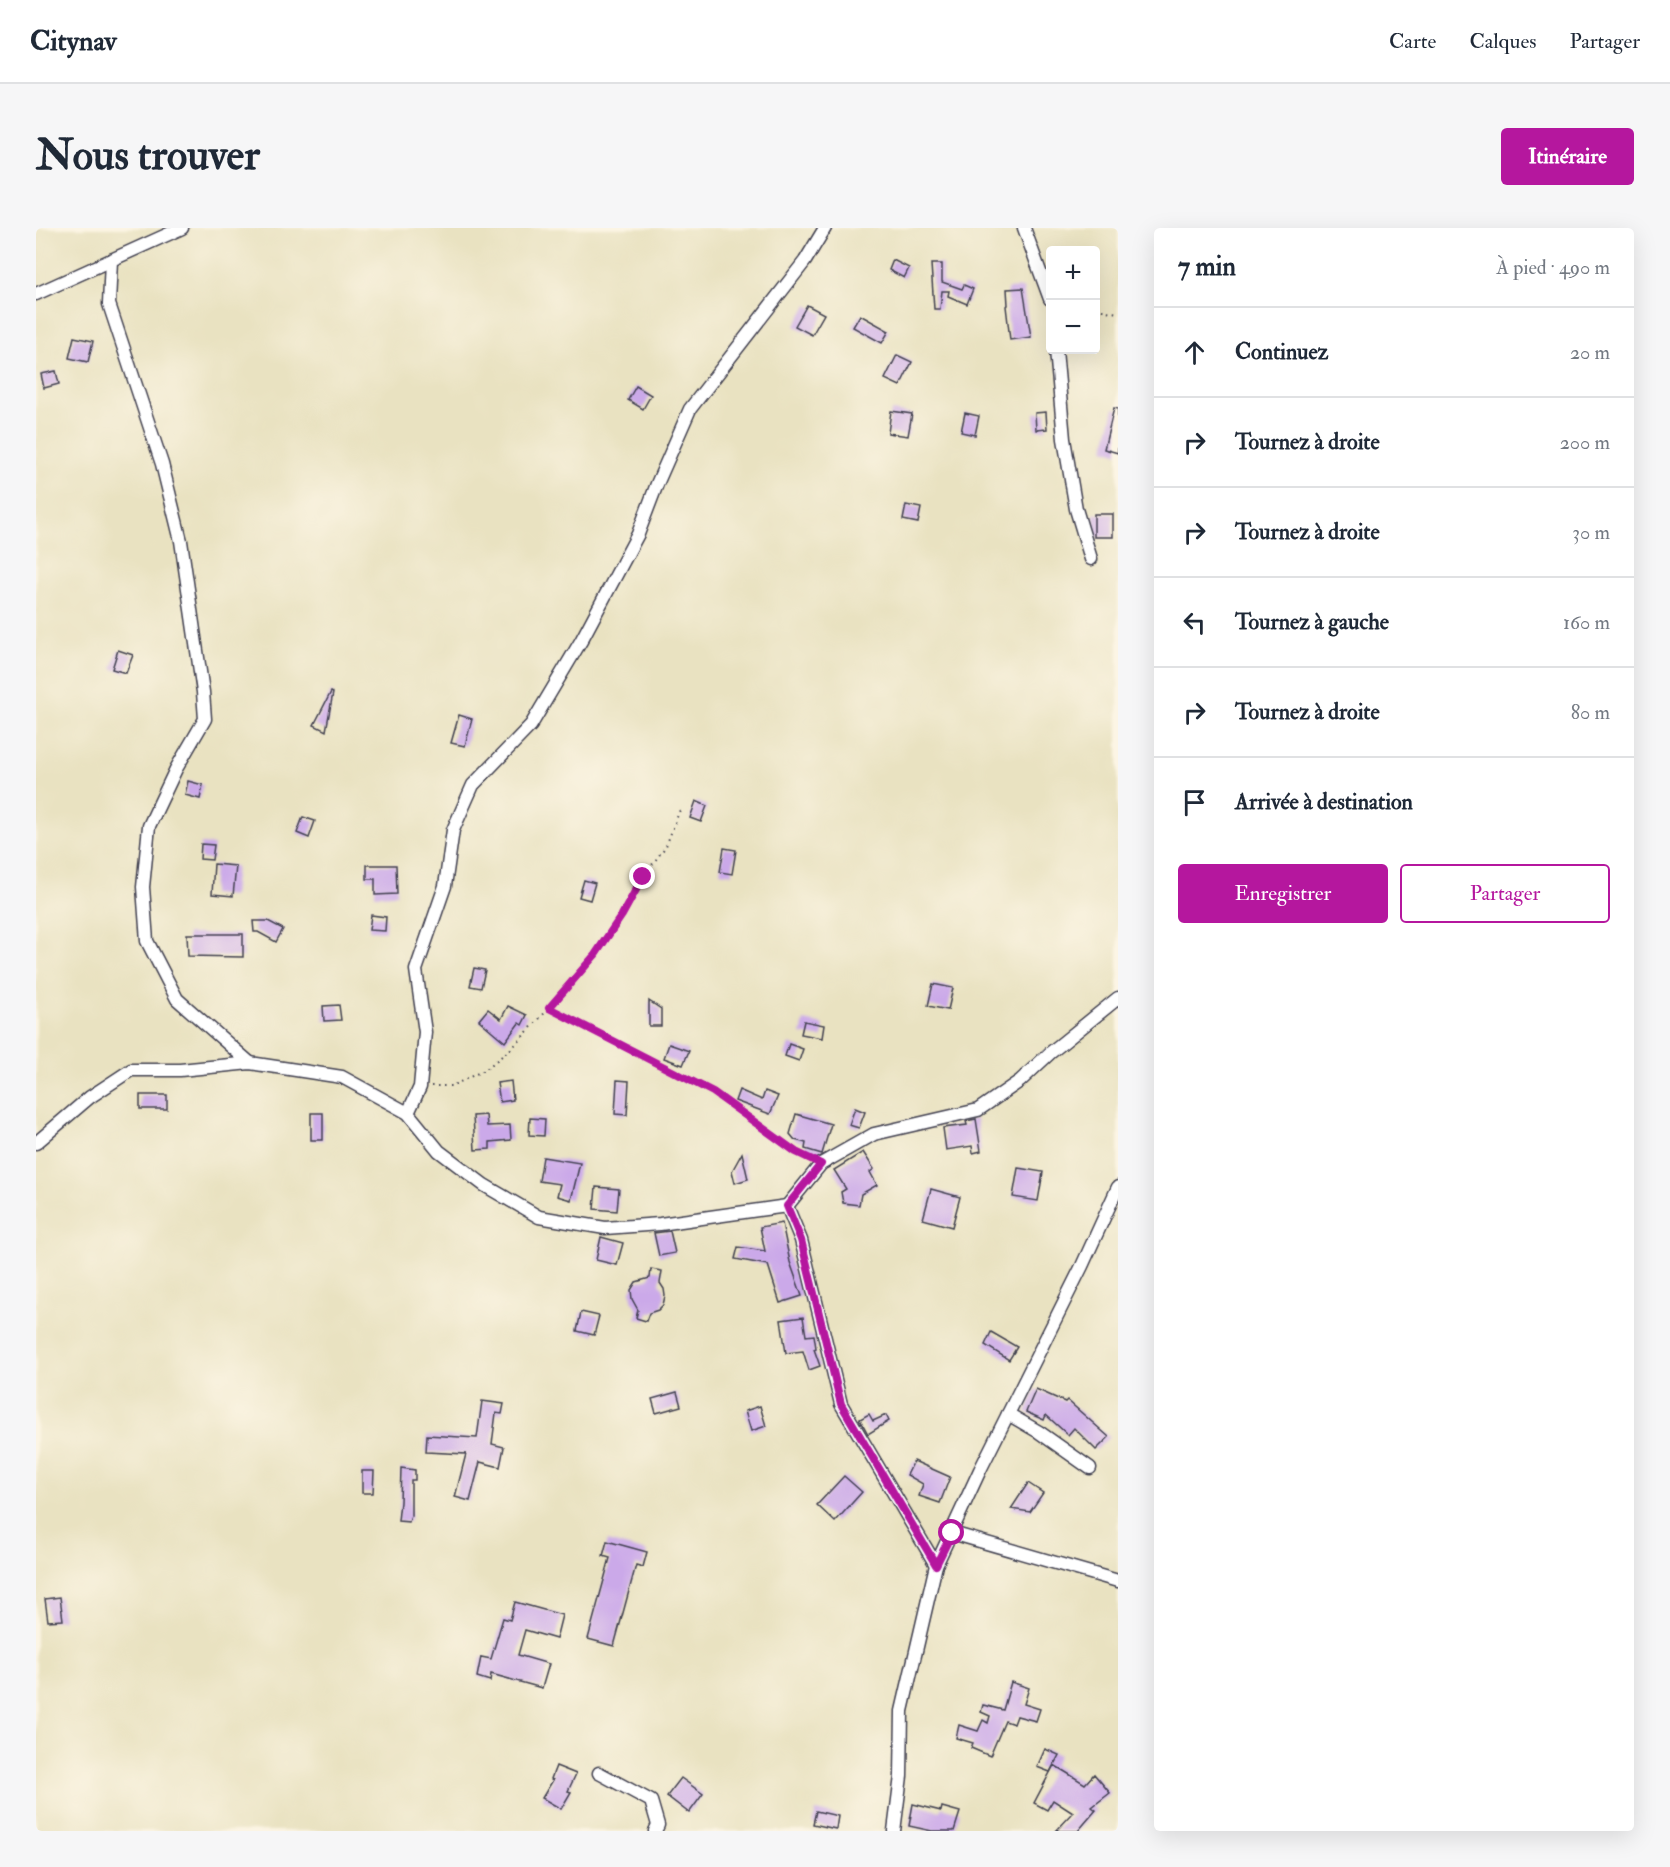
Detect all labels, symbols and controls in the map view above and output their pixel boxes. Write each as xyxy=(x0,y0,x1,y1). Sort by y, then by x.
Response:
text: Citynav xyxy=(30,24,117,59)
text: Carte xyxy=(1389,28,1436,55)
text: Calques xyxy=(1469,28,1536,55)
text: Partager xyxy=(1569,28,1640,55)
button: Itinéraire xyxy=(1501,128,1634,185)
text: Nous trouver xyxy=(36,130,260,182)
map controls xyxy=(1046,246,1100,354)
button: + xyxy=(1046,246,1100,300)
text: 7 min xyxy=(1178,251,1236,283)
text: À pied · 490 m xyxy=(1496,255,1610,280)
button: − xyxy=(1046,300,1100,354)
icon: ahead xyxy=(1178,336,1211,369)
text: Continuez xyxy=(1235,338,1328,366)
text: 20 m xyxy=(1570,340,1610,365)
icon: right xyxy=(1178,426,1211,459)
text: Tournez à droite xyxy=(1235,428,1380,456)
text: 200 m xyxy=(1560,430,1610,455)
icon: right xyxy=(1178,516,1211,549)
text: Tournez à droite xyxy=(1235,518,1380,546)
text: 30 m xyxy=(1572,520,1610,545)
icon: left xyxy=(1178,606,1211,639)
text: Tournez à gauche xyxy=(1235,608,1389,636)
text: 160 m xyxy=(1563,610,1610,635)
icon: right xyxy=(1178,696,1211,729)
text: Tournez à droite xyxy=(1235,698,1380,726)
text: 80 m xyxy=(1571,700,1610,725)
icon: arrive xyxy=(1178,786,1211,819)
text: Arrivée à destination xyxy=(1235,788,1413,816)
route end xyxy=(629,863,655,889)
button: Enregistrer xyxy=(1178,864,1388,923)
button: Partager xyxy=(1400,864,1610,923)
route start xyxy=(938,1519,964,1545)

